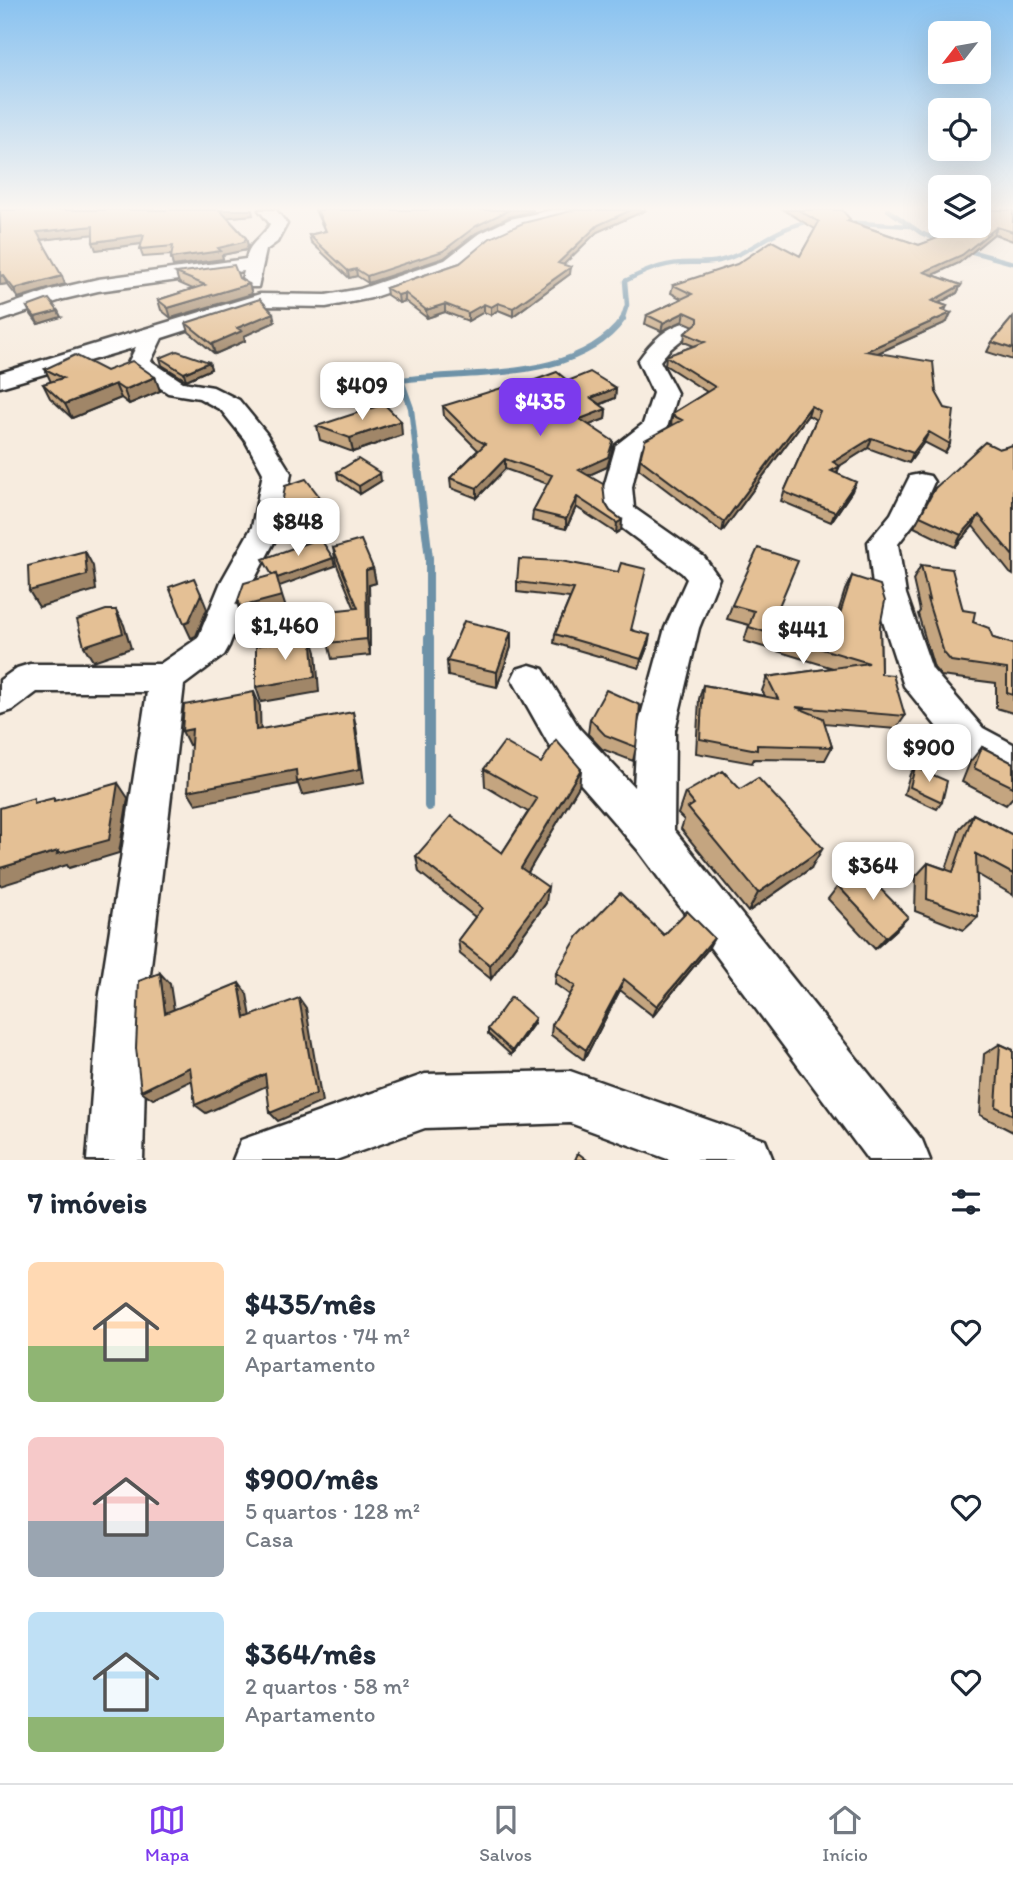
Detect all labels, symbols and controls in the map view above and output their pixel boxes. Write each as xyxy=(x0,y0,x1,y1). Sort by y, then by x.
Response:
north arrow xyxy=(928,21,990,84)
map controls xyxy=(928,21,991,238)
button: locate xyxy=(928,98,991,161)
button: layers xyxy=(928,175,991,238)
pin: $409 xyxy=(321,362,403,422)
text: $409 xyxy=(336,371,388,399)
pin: $435 xyxy=(499,378,581,438)
text: $435 xyxy=(515,387,565,415)
pin: $848 xyxy=(257,498,339,558)
text: $848 xyxy=(273,507,323,535)
pin: $1,460 xyxy=(228,602,342,662)
pin: $441 xyxy=(762,606,844,666)
text: $1,460 xyxy=(251,611,319,639)
text: $441 xyxy=(778,615,828,643)
pin: $900 xyxy=(888,724,970,784)
text: $900 xyxy=(903,733,955,761)
pin: $364 xyxy=(832,842,914,902)
text: $364 xyxy=(848,851,898,879)
icon: filters xyxy=(947,1183,985,1221)
text: 7 imóveis xyxy=(28,1184,147,1221)
text: $435/mês xyxy=(245,1285,376,1322)
icon: home xyxy=(84,1290,168,1374)
icon: heart xyxy=(947,1313,985,1351)
text: 2 quartos · 74 m² xyxy=(245,1322,410,1350)
text: Apartamento xyxy=(245,1350,376,1378)
text: $900/mês xyxy=(245,1460,378,1497)
icon: home xyxy=(84,1465,168,1549)
icon: heart xyxy=(947,1488,985,1526)
text: 5 quartos · 128 m² xyxy=(245,1497,420,1525)
text: Casa xyxy=(245,1525,293,1553)
text: $364/mês xyxy=(245,1635,376,1672)
icon: home xyxy=(84,1640,168,1724)
icon: heart xyxy=(947,1663,985,1701)
text: 2 quartos · 58 m² xyxy=(245,1672,410,1700)
text: Apartamento xyxy=(245,1700,376,1728)
tab: Mapa xyxy=(145,1801,189,1866)
tab: Salvos xyxy=(479,1801,532,1866)
tab: Início xyxy=(822,1801,868,1866)

